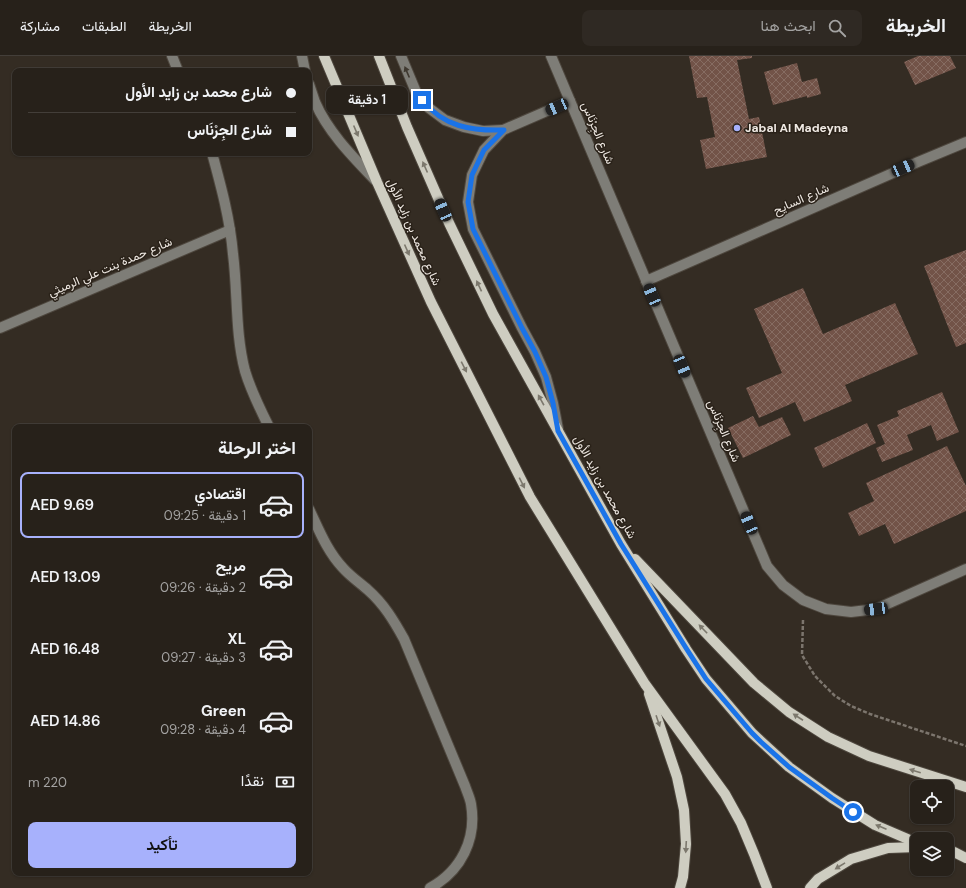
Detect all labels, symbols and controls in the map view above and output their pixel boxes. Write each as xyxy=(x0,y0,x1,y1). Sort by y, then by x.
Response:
search box xyxy=(582,10,862,46)
text: الخريطة xyxy=(886,13,946,38)
text: ابحث هنا xyxy=(760,16,816,36)
text: مشاركة xyxy=(20,17,60,35)
text: الطبقات xyxy=(82,17,126,35)
text: الخريطة xyxy=(148,17,192,35)
icon: search xyxy=(826,17,848,39)
one-way arrow xyxy=(404,65,410,77)
text: شارع محمد بن زايد الأول xyxy=(125,82,272,102)
callout: 1 دقيقة xyxy=(326,86,408,114)
text: 1 دقيقة xyxy=(348,91,386,108)
route end xyxy=(413,91,431,109)
car xyxy=(544,97,570,117)
street label: شارع الجِرْنَاس xyxy=(577,99,618,167)
text: شارع الجِرْنَاس xyxy=(187,120,272,140)
place label: Jabal Al Madeyna xyxy=(745,120,848,136)
marker: Jabal Al Madeyna xyxy=(732,123,742,133)
one-way arrow xyxy=(353,125,359,137)
car xyxy=(890,158,916,178)
one-way arrow xyxy=(421,161,427,173)
street label: شارع محمد بن زايد الأول xyxy=(382,176,445,289)
street label: شارع السايح xyxy=(771,180,832,219)
car xyxy=(433,197,453,223)
street label: شارع حمدة بنت علي الرميثي xyxy=(46,234,175,302)
one-way arrow xyxy=(405,244,411,256)
one-way arrow xyxy=(476,280,482,291)
car xyxy=(642,282,662,308)
car xyxy=(672,353,692,379)
one-way arrow xyxy=(460,361,467,373)
one-way arrow xyxy=(538,394,544,406)
street label: شارع الجِرْنَاس xyxy=(703,397,744,465)
street label: شارع محمد بن زايد الأول xyxy=(569,433,640,542)
text: اختر الرحلة xyxy=(218,436,296,460)
one-way arrow xyxy=(519,477,526,489)
text: اقتصادي xyxy=(194,484,246,504)
icon: car xyxy=(258,487,294,523)
text: AED 9.69 xyxy=(30,495,94,515)
text: 1 دقيقة · 09:25 xyxy=(164,507,246,524)
car xyxy=(739,510,759,536)
text: مريح xyxy=(216,556,246,576)
icon: car xyxy=(258,559,294,595)
text: AED 13.09 xyxy=(30,567,100,587)
text: 2 دقيقة · 09:26 xyxy=(160,579,246,596)
car xyxy=(863,602,889,616)
one-way arrow xyxy=(698,624,708,634)
text: XL xyxy=(228,629,246,649)
icon: car xyxy=(258,631,294,667)
text: AED 16.48 xyxy=(30,639,100,659)
text: 3 دقيقة · 09:27 xyxy=(161,649,246,666)
text: Green xyxy=(201,701,246,721)
icon: car xyxy=(258,703,294,739)
text: AED 14.86 xyxy=(30,711,101,731)
one-way arrow xyxy=(792,714,804,721)
one-way arrow xyxy=(655,716,661,728)
text: 4 دقيقة · 09:28 xyxy=(160,721,246,738)
one-way arrow xyxy=(909,768,921,774)
text: نقدًا xyxy=(241,771,264,791)
icon: cash xyxy=(274,771,296,793)
text: 220 m xyxy=(28,774,67,791)
map controls xyxy=(910,780,954,876)
button: locate xyxy=(910,780,954,824)
route start xyxy=(844,803,862,821)
button: تأكيد xyxy=(28,822,296,868)
one-way arrow xyxy=(875,824,887,830)
button: layers xyxy=(910,832,954,876)
one-way arrow xyxy=(682,841,689,853)
one-way arrow xyxy=(835,862,845,870)

